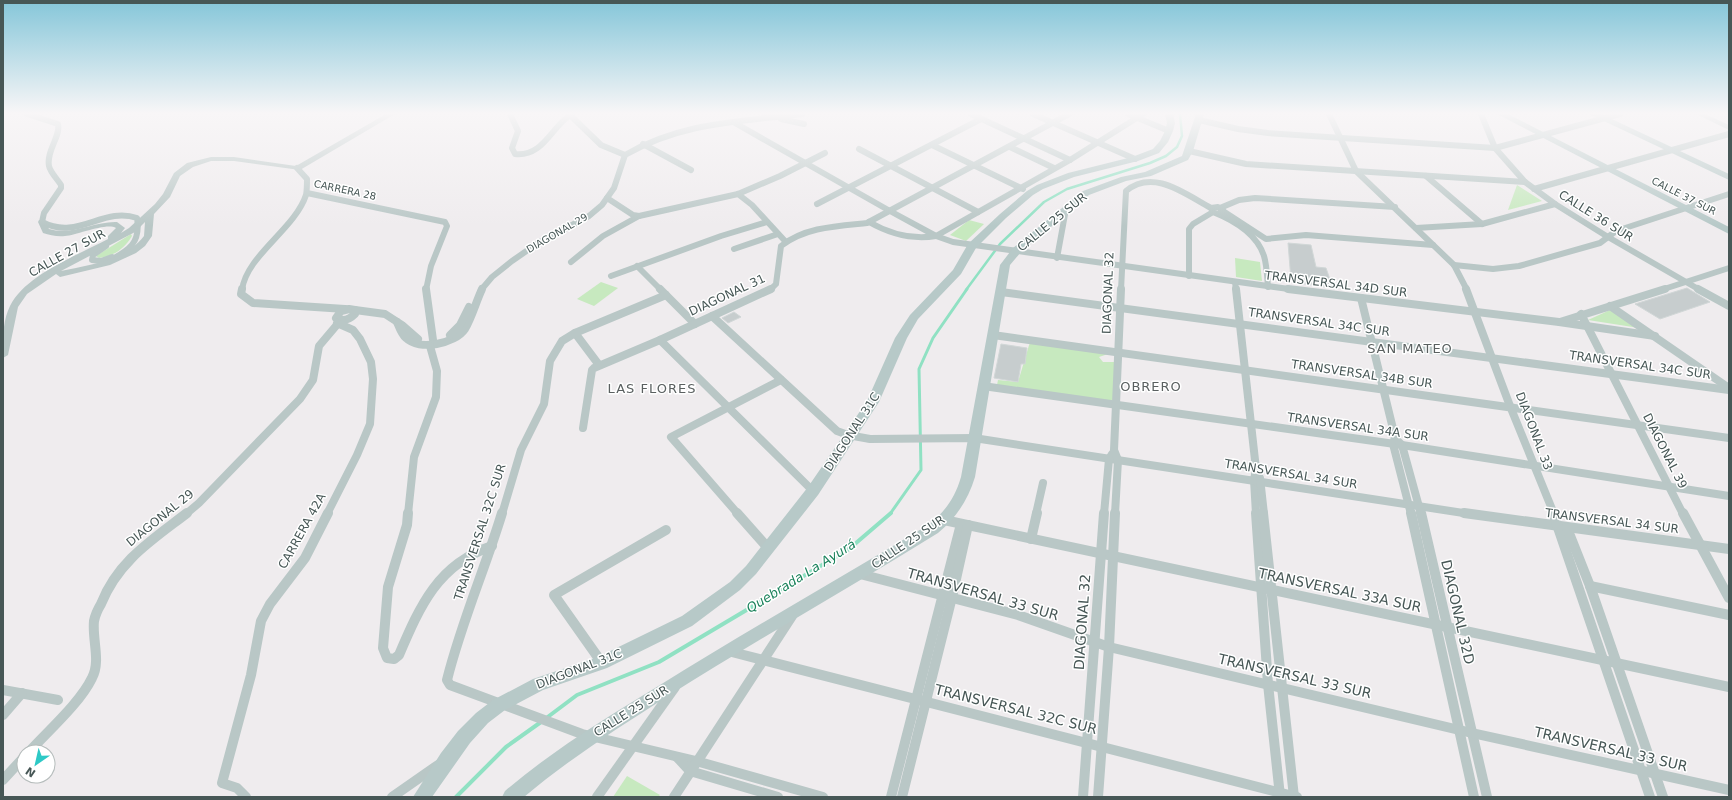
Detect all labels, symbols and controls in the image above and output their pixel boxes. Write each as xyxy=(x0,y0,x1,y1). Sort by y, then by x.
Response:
street label: CALLE 37 SUR xyxy=(1650,175,1718,217)
street label: CARRERA 28 xyxy=(313,178,377,202)
street label: CALLE 36 SUR xyxy=(1556,187,1636,245)
street label: CALLE 25 SUR xyxy=(1014,190,1090,254)
street label: DIAGONAL 29 xyxy=(524,211,590,255)
street label: CALLE 27 SUR xyxy=(26,226,108,280)
street label: DIAGONAL 32 xyxy=(1100,252,1116,334)
street label: TRANSVERSAL 34D SUR xyxy=(1263,268,1408,300)
street label: DIAGONAL 31 xyxy=(687,271,767,319)
street label: TRANSVERSAL 34C SUR xyxy=(1246,305,1391,339)
district label: SAN MATEO xyxy=(1367,341,1453,356)
street label: TRANSVERSAL 34C SUR xyxy=(1567,348,1712,382)
street label: TRANSVERSAL 34B SUR xyxy=(1289,357,1434,391)
district label: OBRERO xyxy=(1120,379,1182,394)
district label: LAS FLORES xyxy=(608,381,696,396)
street label: DIAGONAL 31C xyxy=(821,390,883,474)
street label: DIAGONAL 33 xyxy=(1513,390,1555,472)
street label: TRANSVERSAL 34A SUR xyxy=(1285,410,1430,444)
street label: DIAGONAL 39 xyxy=(1640,411,1690,491)
street label: TRANSVERSAL 34 SUR xyxy=(1223,456,1359,491)
street label: TRANSVERSAL 32C SUR xyxy=(451,462,509,603)
street label: DIAGONAL 29 xyxy=(124,487,196,549)
street label: CARRERA 42A xyxy=(275,490,329,571)
street label: TRANSVERSAL 34 SUR xyxy=(1543,506,1680,536)
street label: CALLE 25 SUR xyxy=(869,512,947,572)
water label: Quebrada La Ayurá xyxy=(744,536,858,616)
street label: DIAGONAL 32D xyxy=(1438,558,1478,666)
street label: TRANSVERSAL 33 SUR xyxy=(904,564,1061,623)
street label: TRANSVERSAL 33A SUR xyxy=(1256,565,1423,615)
street label: DIAGONAL 32 xyxy=(1071,573,1093,671)
street label: DIAGONAL 31C xyxy=(534,646,624,692)
street label: TRANSVERSAL 33 SUR xyxy=(1216,650,1373,702)
street label: TRANSVERSAL 32C SUR xyxy=(932,681,1099,737)
street label: CALLE 25 SUR xyxy=(591,682,671,740)
street label: TRANSVERSAL 33 SUR xyxy=(1532,723,1689,775)
north arrow xyxy=(16,744,56,784)
text: N xyxy=(23,764,38,780)

